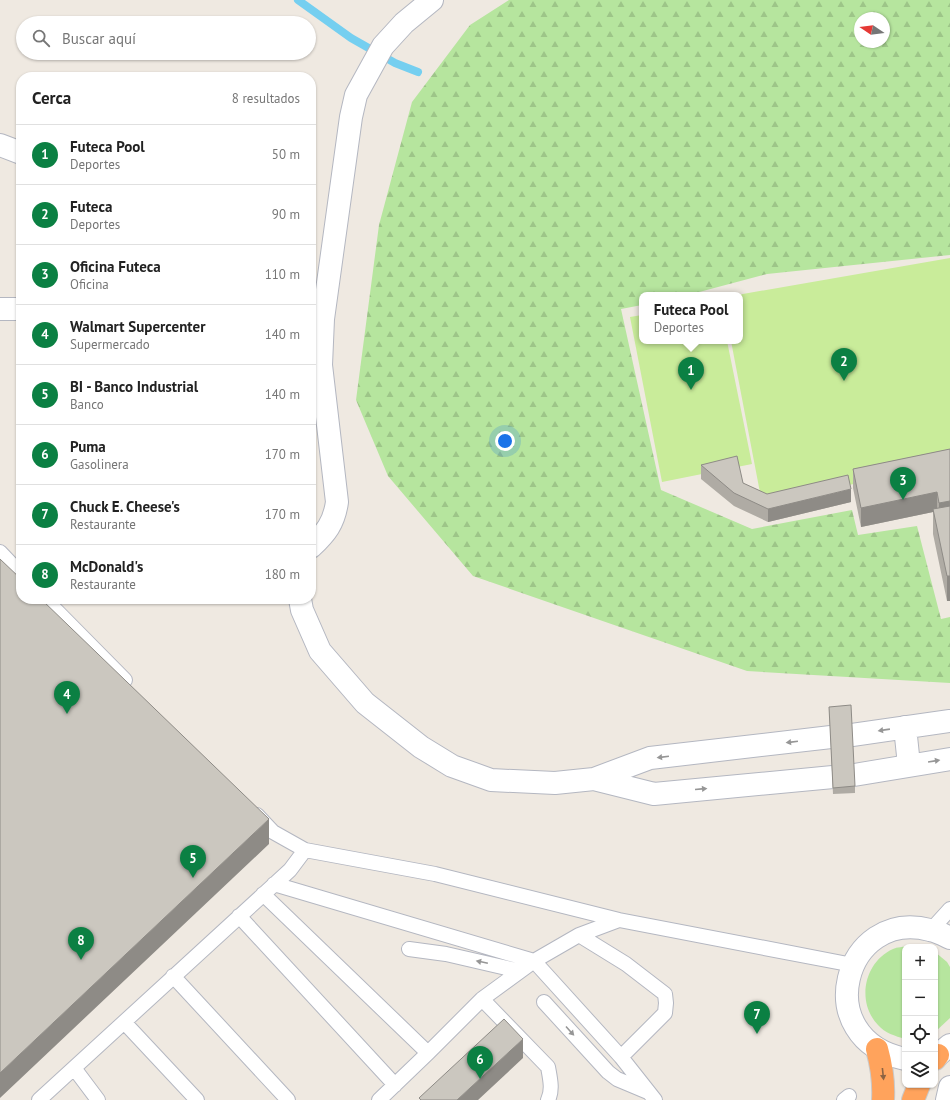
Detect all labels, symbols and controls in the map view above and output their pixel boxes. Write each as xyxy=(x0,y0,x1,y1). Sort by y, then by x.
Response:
north arrow xyxy=(854,12,890,48)
search box xyxy=(16,16,316,60)
icon: search xyxy=(30,27,52,49)
text: Buscar aquí xyxy=(62,29,136,48)
text: Cerca xyxy=(32,87,71,109)
text: 8 resultados xyxy=(232,90,300,107)
text: Futeca Pool xyxy=(70,137,145,156)
text: 1 xyxy=(41,146,49,163)
text: 50 m xyxy=(272,146,300,163)
text: Deportes xyxy=(70,156,120,173)
text: Futeca xyxy=(70,197,112,216)
text: 2 xyxy=(41,206,49,223)
text: 90 m xyxy=(272,206,300,223)
text: Deportes xyxy=(70,216,120,233)
text: Oficina Futeca xyxy=(70,257,161,276)
text: 3 xyxy=(41,266,49,283)
text: 110 m xyxy=(265,266,300,283)
text: Oficina xyxy=(70,276,109,293)
popup xyxy=(639,292,743,344)
text: Futeca Pool xyxy=(654,300,728,319)
text: Walmart Supercenter xyxy=(70,317,205,336)
text: Deportes xyxy=(654,319,704,336)
text: 4 xyxy=(41,326,49,343)
text: 140 m xyxy=(265,326,300,343)
text: Supermercado xyxy=(70,336,150,353)
pin: 2 xyxy=(831,348,857,381)
pin: 1 xyxy=(678,357,704,390)
text: BI - Banco Industrial xyxy=(70,377,198,396)
text: 5 xyxy=(41,386,49,403)
text: 140 m xyxy=(265,386,300,403)
text: Banco xyxy=(70,396,104,413)
your location xyxy=(495,431,515,451)
text: Puma xyxy=(70,437,106,456)
text: 6 xyxy=(41,446,49,463)
text: 170 m xyxy=(265,446,300,463)
text: Gasolinera xyxy=(70,456,129,473)
pin: 3 xyxy=(890,467,916,500)
text: Chuck E. Cheese's xyxy=(70,497,180,516)
text: 7 xyxy=(41,506,49,523)
text: 170 m xyxy=(265,506,300,523)
text: Restaurante xyxy=(70,516,136,533)
text: McDonald's xyxy=(70,557,143,576)
text: 8 xyxy=(41,566,49,583)
text: 180 m xyxy=(265,566,300,583)
text: Restaurante xyxy=(70,576,136,593)
pin: 4 xyxy=(54,681,80,714)
one-way arrow xyxy=(878,727,890,733)
one-way arrow xyxy=(786,739,798,745)
one-way arrow xyxy=(657,754,669,760)
one-way arrow xyxy=(928,758,940,764)
one-way arrow xyxy=(695,786,707,793)
pin: 5 xyxy=(180,845,206,878)
pin: 8 xyxy=(68,927,94,960)
map controls xyxy=(902,944,938,1088)
button: + xyxy=(902,944,938,980)
one-way arrow xyxy=(476,959,488,965)
button: − xyxy=(902,980,938,1016)
pin: 7 xyxy=(744,1001,770,1034)
button: locate xyxy=(902,1016,938,1052)
one-way arrow xyxy=(566,1025,575,1036)
pin: 6 xyxy=(467,1046,493,1079)
button: layers xyxy=(902,1052,938,1088)
one-way arrow xyxy=(880,1068,886,1080)

